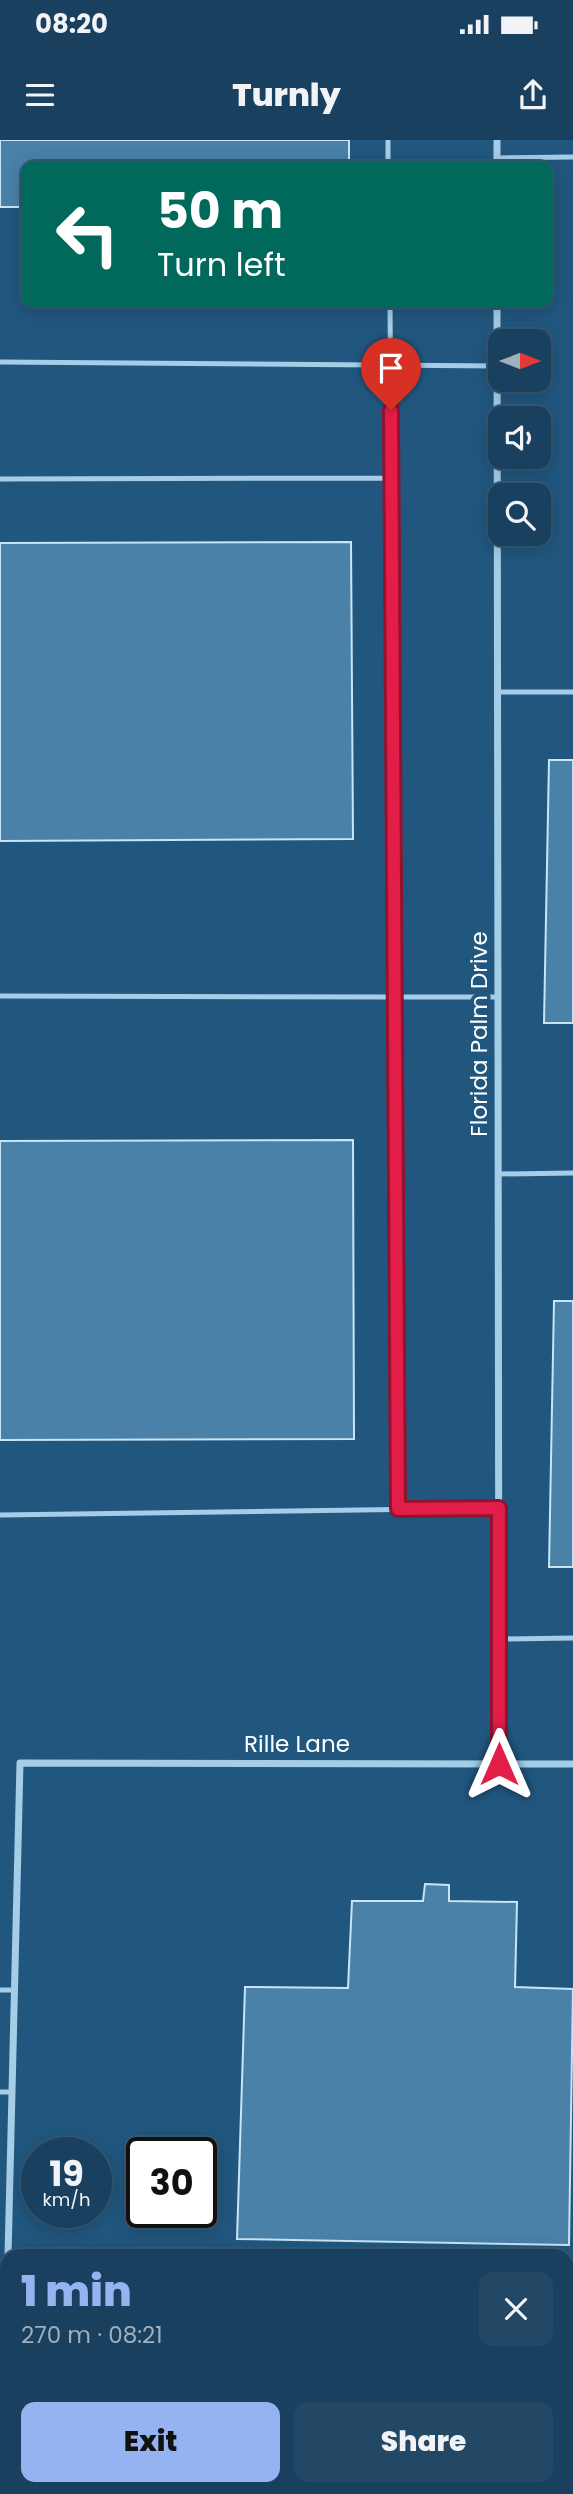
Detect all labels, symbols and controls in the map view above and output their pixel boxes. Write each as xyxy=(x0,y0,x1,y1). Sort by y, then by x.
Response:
text: 08:20 xyxy=(35,6,108,42)
text: Turnly xyxy=(232,72,341,117)
icon: menu xyxy=(21,76,59,114)
icon: share xyxy=(514,76,552,114)
text: 50 m xyxy=(157,177,283,245)
icon: left xyxy=(42,189,133,280)
text: Turn left xyxy=(157,242,286,287)
north arrow xyxy=(488,329,551,392)
map controls xyxy=(488,329,551,546)
pin xyxy=(361,338,421,410)
icon: arrive xyxy=(372,349,410,387)
button: sound xyxy=(488,406,551,469)
button: search xyxy=(488,483,551,546)
street label: Florida Palm Drive xyxy=(463,931,495,1137)
position arrow xyxy=(462,1727,536,1801)
street label: Rille Lane xyxy=(244,1728,350,1760)
speed limit sign: 30 xyxy=(126,2137,217,2228)
text: 19 xyxy=(49,2149,84,2198)
text: km/h xyxy=(43,2187,90,2212)
text: 1 min xyxy=(21,2262,132,2321)
button: close xyxy=(479,2272,553,2346)
text: 270 m · 08:21 xyxy=(21,2319,163,2351)
button: Exit xyxy=(21,2402,280,2482)
button: Share xyxy=(294,2402,553,2482)

